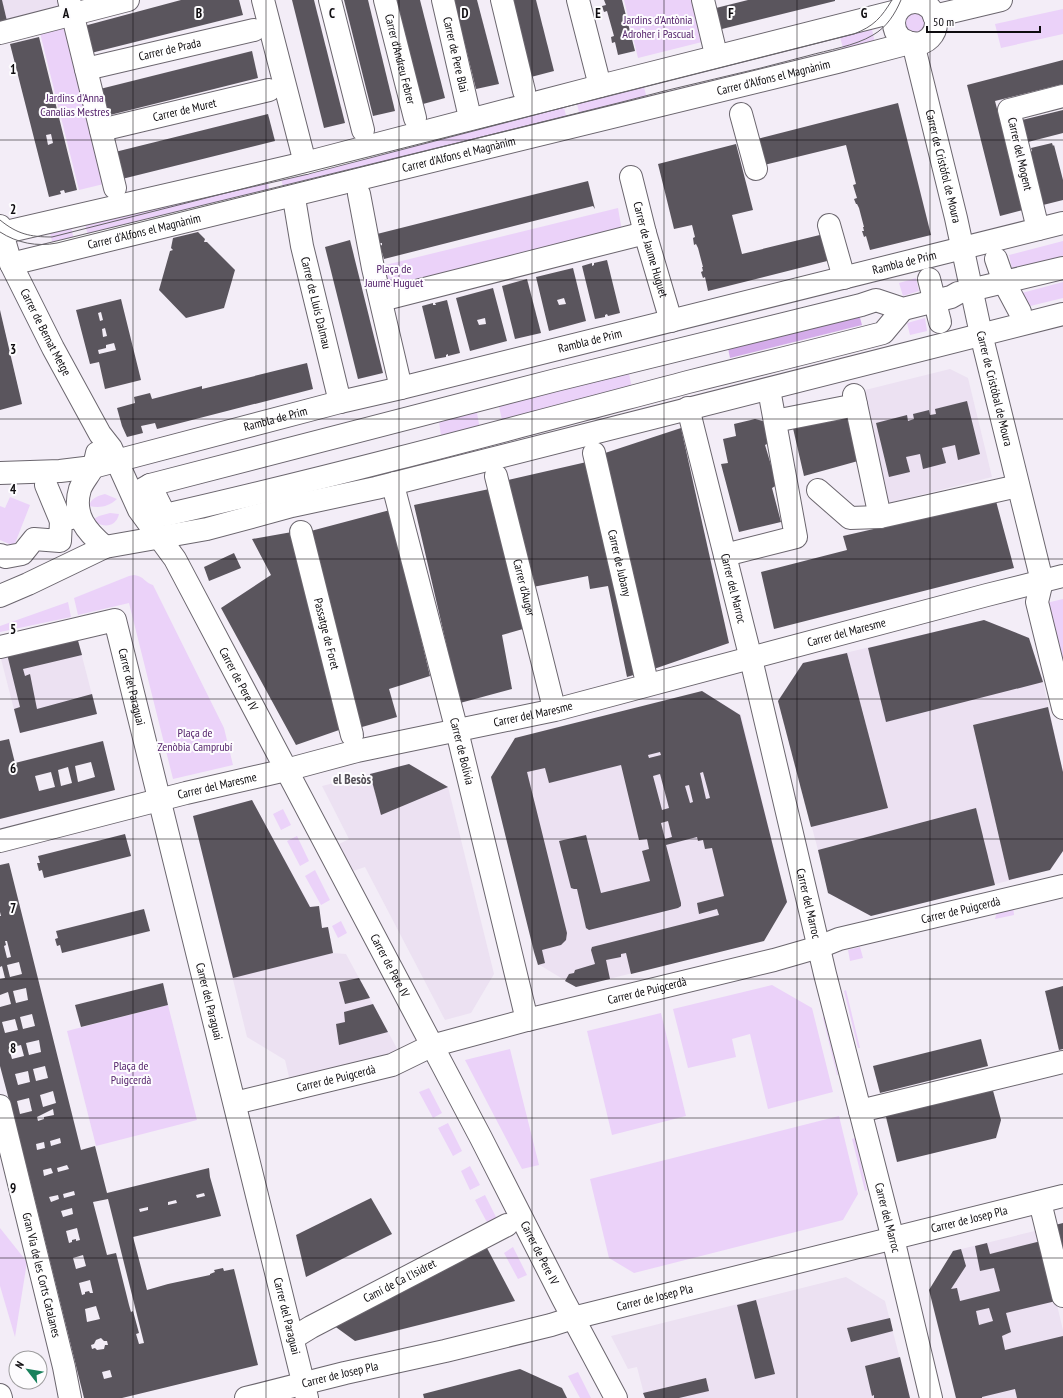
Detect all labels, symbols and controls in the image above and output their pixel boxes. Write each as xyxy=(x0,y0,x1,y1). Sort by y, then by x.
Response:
text: A xyxy=(62,5,70,22)
text: B xyxy=(196,5,202,22)
text: C xyxy=(329,5,335,22)
text: D xyxy=(462,5,469,22)
text: E xyxy=(595,5,601,22)
text: F xyxy=(728,5,734,22)
text: G xyxy=(861,5,868,22)
scale bar xyxy=(927,8,1040,34)
street label: Carrer d'Andreu Febrer xyxy=(382,12,419,106)
park label: Jardins d'Antònia Adroher i Pascual xyxy=(622,12,694,41)
text: 50 m xyxy=(933,14,954,29)
street label: Carrer de Pere Blai xyxy=(440,15,472,94)
street label: Carrer de Prada xyxy=(137,35,202,64)
street label: Carrer d'Alfons el Magnànim xyxy=(715,56,832,98)
text: 1 xyxy=(10,61,16,78)
park label: Jardins d'Anna Canalias Mestres xyxy=(40,90,110,119)
street label: Carrer de Muret xyxy=(151,95,218,124)
street label: Carrer de Cristòfol de Moura xyxy=(923,108,965,224)
street label: Carrer del Mogent xyxy=(1005,116,1036,193)
street label: Carrer d'Alfons el Magnànim xyxy=(401,133,517,175)
street label: Carrer de Jaume Huguet xyxy=(630,200,672,300)
text: 2 xyxy=(10,201,16,218)
street label: Carrer d'Alfons el Magnànim xyxy=(86,210,202,252)
street label: Rambla de Prim xyxy=(871,247,938,277)
street label: Carrer de Lluís Dalmau xyxy=(298,255,335,350)
park label: Plaça de Jaume Huguet xyxy=(364,261,424,290)
street label: Carrer de Bernat Metge xyxy=(17,286,75,378)
street label: Rambla de Prim xyxy=(556,325,624,356)
street label: Carrer de Cristóbal de Moura xyxy=(974,329,1016,448)
text: 3 xyxy=(10,341,16,358)
street label: Rambla de Prim xyxy=(242,403,309,434)
text: 4 xyxy=(10,481,17,498)
street label: Carrer de Jubany xyxy=(605,528,635,598)
street label: Carrer del Marroc xyxy=(718,552,750,626)
street label: Carrer d'Auger xyxy=(510,557,539,618)
street label: Passatge de Foret xyxy=(311,596,343,672)
street label: Carrer del Maresme xyxy=(805,614,887,650)
text: 5 xyxy=(10,621,16,638)
street label: Carrer de Pere IV xyxy=(216,645,262,714)
street label: Carrer del Paraguai xyxy=(115,647,149,727)
street label: Carrer del Maresme xyxy=(492,698,574,730)
street label: Carrer de Bolívia xyxy=(447,716,478,786)
park label: Plaça de Zenòbia Camprubí xyxy=(158,725,233,754)
text: 6 xyxy=(10,760,16,777)
street label: Carrer del Maresme xyxy=(176,769,258,802)
district label: el Besòs xyxy=(333,771,372,788)
street label: Carrer del Marroc xyxy=(793,867,825,941)
street label: Carrer de Puigcerdà xyxy=(920,893,1002,926)
text: 7 xyxy=(10,900,16,917)
street label: Carrer de Pere IV xyxy=(367,931,413,1000)
street label: Carrer del Paraguai xyxy=(193,961,226,1041)
street label: Carrer de Puigcerdà xyxy=(606,973,688,1007)
text: 8 xyxy=(10,1040,16,1057)
park label: Plaça de Puigcerdà xyxy=(111,1058,151,1087)
street label: Carrer de Puigcerdà xyxy=(295,1061,377,1095)
text: 9 xyxy=(10,1180,16,1197)
street label: Carrer del Marroc xyxy=(872,1181,904,1255)
street label: Carrer de Josep Pla xyxy=(929,1202,1009,1236)
street label: Gran Via de les Corts Catalanes xyxy=(19,1211,64,1339)
street label: Carrer de Pere IV xyxy=(518,1218,563,1287)
street label: Camí de Ca l'Isidret xyxy=(361,1255,439,1306)
street label: Carrer del Paraguai xyxy=(271,1276,304,1356)
street label: Carrer de Josep Pla xyxy=(615,1280,695,1314)
north arrow xyxy=(8,1350,48,1390)
street label: Carrer de Josep Pla xyxy=(300,1358,380,1391)
text: N xyxy=(12,1359,27,1371)

